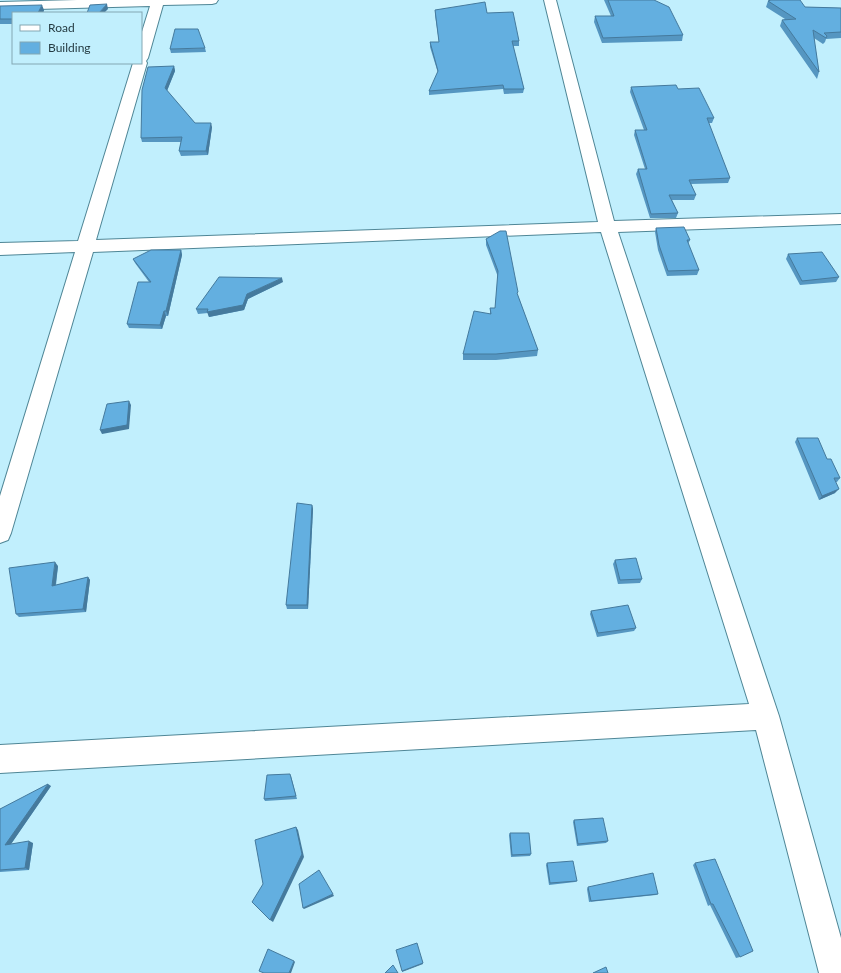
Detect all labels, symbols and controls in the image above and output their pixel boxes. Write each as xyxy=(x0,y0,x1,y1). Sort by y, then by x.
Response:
legend xyxy=(12,12,142,64)
text: Road xyxy=(48,20,75,35)
text: Building xyxy=(48,40,91,55)

